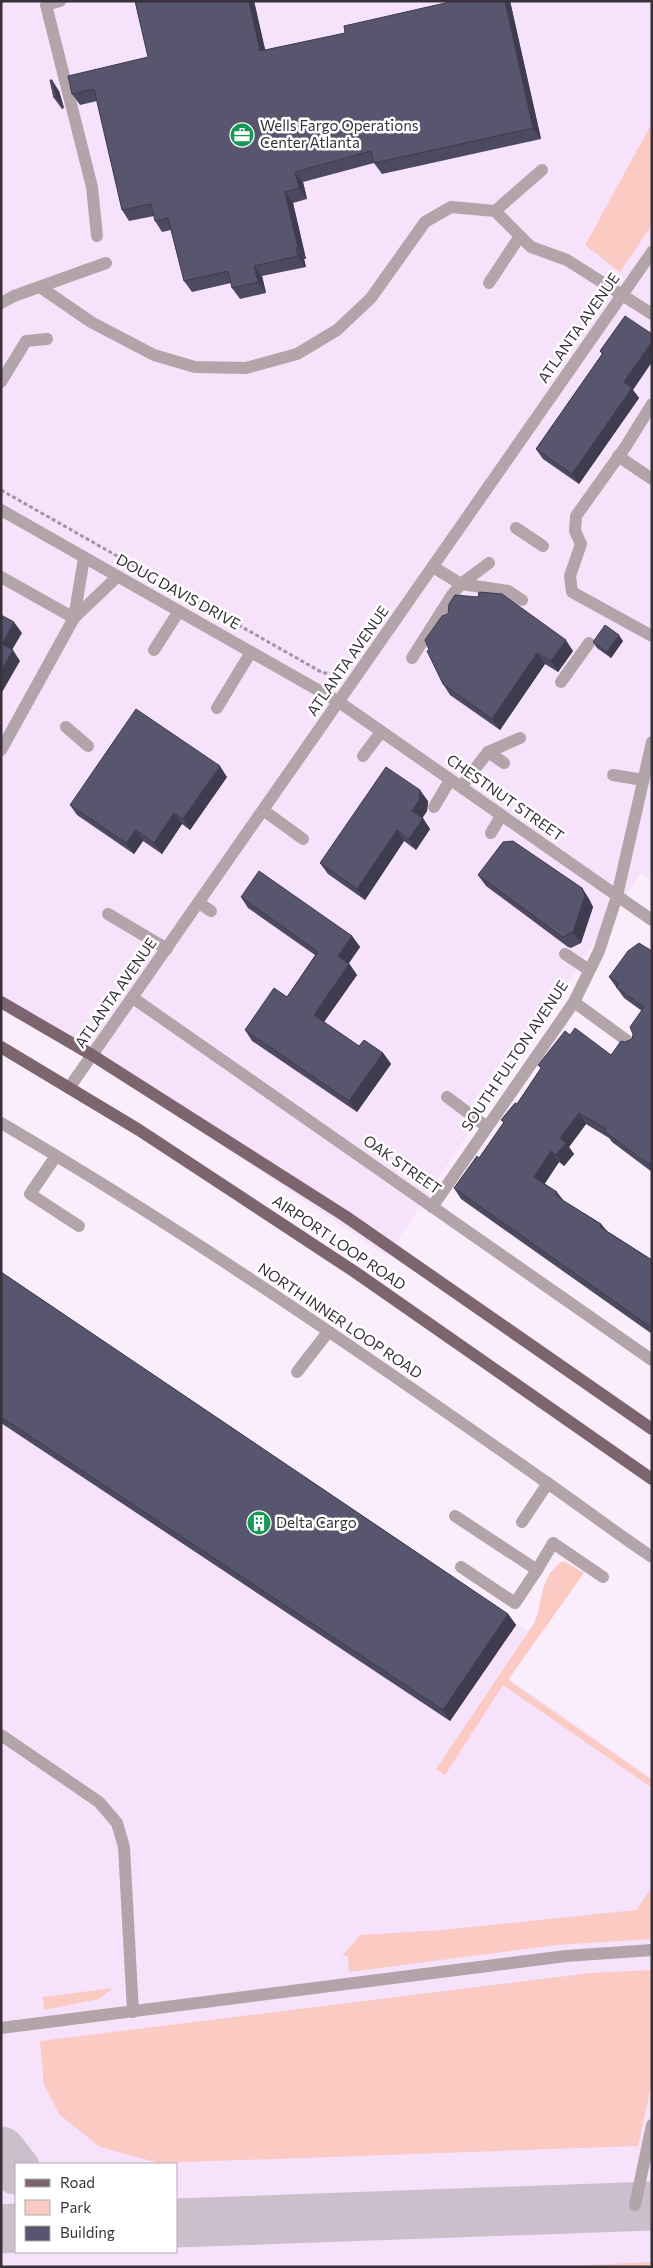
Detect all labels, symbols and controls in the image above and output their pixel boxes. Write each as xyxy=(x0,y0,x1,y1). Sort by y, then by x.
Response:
place label: Wells Fargo Operations Center Atlanta xyxy=(260,116,419,151)
office icon: Wells Fargo Operations Center Atlanta xyxy=(229,122,255,148)
street label: ATLANTA AVENUE xyxy=(534,269,623,386)
street label: DOUG DAVIS DRIVE xyxy=(113,550,244,633)
street label: ATLANTA AVENUE xyxy=(303,602,392,719)
street label: CHESTNUT STREET xyxy=(443,750,568,845)
street label: ATLANTA AVENUE xyxy=(71,934,160,1051)
street label: SOUTH FULTON AVENUE xyxy=(457,977,571,1134)
street label: OAK STREET xyxy=(360,1131,445,1198)
street label: AIRPORT LOOP ROAD xyxy=(270,1191,410,1293)
street label: NORTH INNER LOOP ROAD xyxy=(255,1259,426,1382)
building icon: Delta Cargo xyxy=(246,1510,272,1536)
place label: Delta Cargo xyxy=(276,1513,357,1531)
legend xyxy=(15,2163,178,2253)
text: Road xyxy=(60,2173,95,2191)
text: Park xyxy=(60,2198,91,2216)
text: Building xyxy=(60,2223,115,2241)

